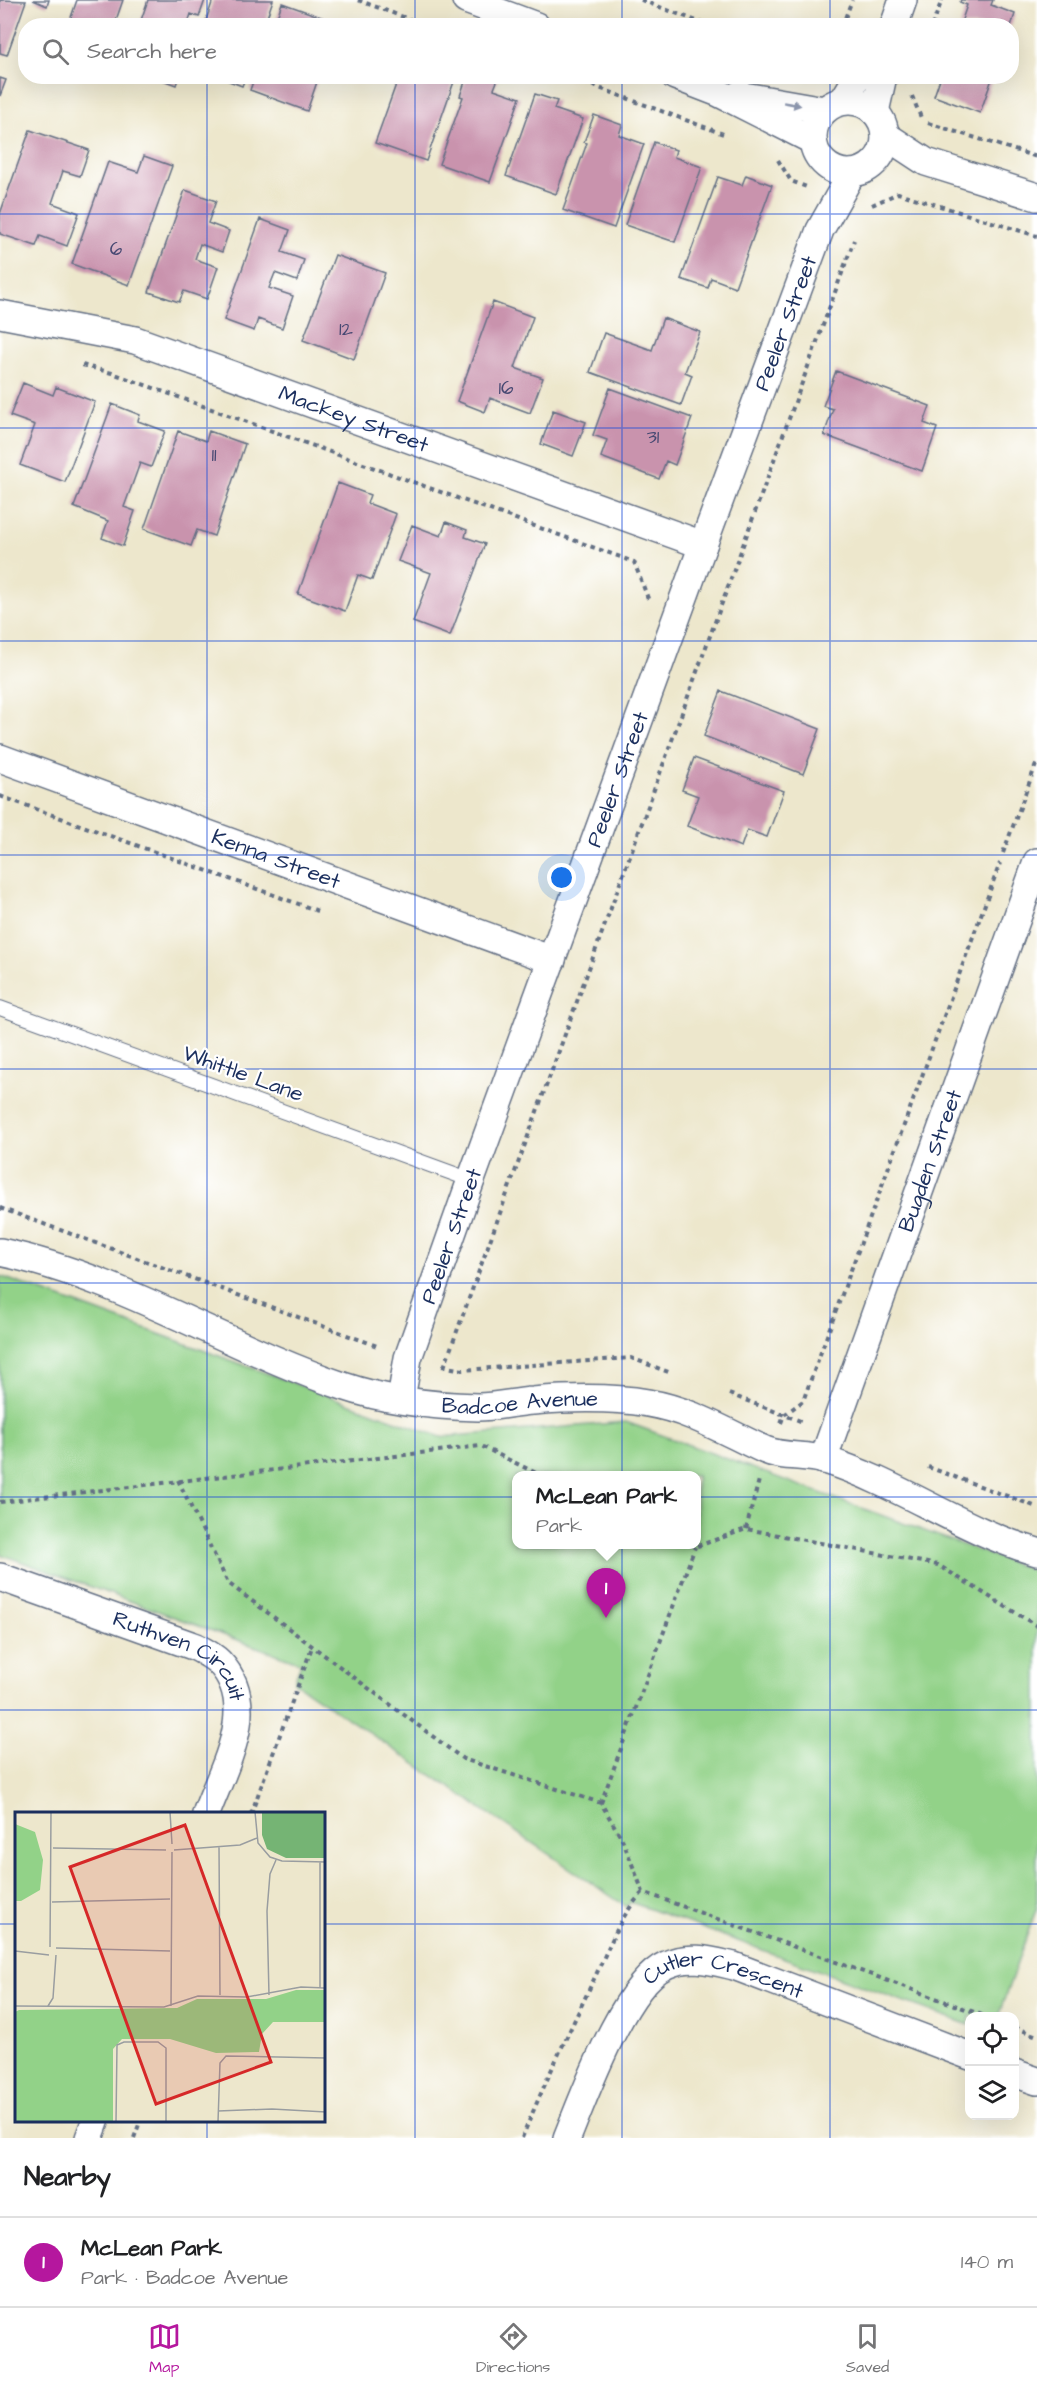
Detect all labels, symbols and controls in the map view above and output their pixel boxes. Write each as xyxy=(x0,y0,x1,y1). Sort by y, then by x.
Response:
search box xyxy=(18,18,1019,84)
icon: search xyxy=(39,35,72,68)
text: Search here xyxy=(87,36,217,67)
one-way arrow xyxy=(783,100,802,109)
house number: 6 xyxy=(110,235,123,263)
street label: Peeler Street xyxy=(746,251,825,395)
house number: 12 xyxy=(339,315,354,343)
house number: 16 xyxy=(498,374,514,402)
street label: Mackey Street xyxy=(274,378,433,460)
house number: 31 xyxy=(647,423,660,451)
house number: 11 xyxy=(211,441,217,469)
street label: Peeler Street xyxy=(578,707,656,851)
street label: Kenna Street xyxy=(207,821,345,897)
your location xyxy=(547,863,576,892)
street label: Whittle Lane xyxy=(178,1038,308,1110)
street label: Bugden Street xyxy=(890,1085,970,1236)
street label: Peeler Street xyxy=(413,1164,490,1308)
street label: Badcoe Avenue xyxy=(441,1383,598,1423)
popup xyxy=(512,1471,701,1549)
text: McLean Park xyxy=(536,1481,677,1512)
text: Park xyxy=(536,1512,582,1540)
pin: 1 xyxy=(586,1568,626,1618)
street label: Ruthven Circuit xyxy=(109,1603,253,1703)
inset map xyxy=(15,1812,326,2123)
street label: Cutler Crescent xyxy=(635,1943,808,2007)
map controls xyxy=(965,2012,1019,2120)
button: locate xyxy=(965,2012,1019,2066)
button: layers xyxy=(965,2066,1019,2120)
text: Nearby xyxy=(24,2159,111,2195)
text: McLean Park xyxy=(81,2233,222,2264)
text: 1 xyxy=(42,2248,45,2276)
text: 140 m xyxy=(961,2248,1013,2276)
text: Park · Badcoe Avenue xyxy=(81,2264,288,2292)
tab: Map xyxy=(148,2320,181,2378)
tab: Directions xyxy=(476,2320,550,2378)
tab: Saved xyxy=(846,2320,889,2378)

